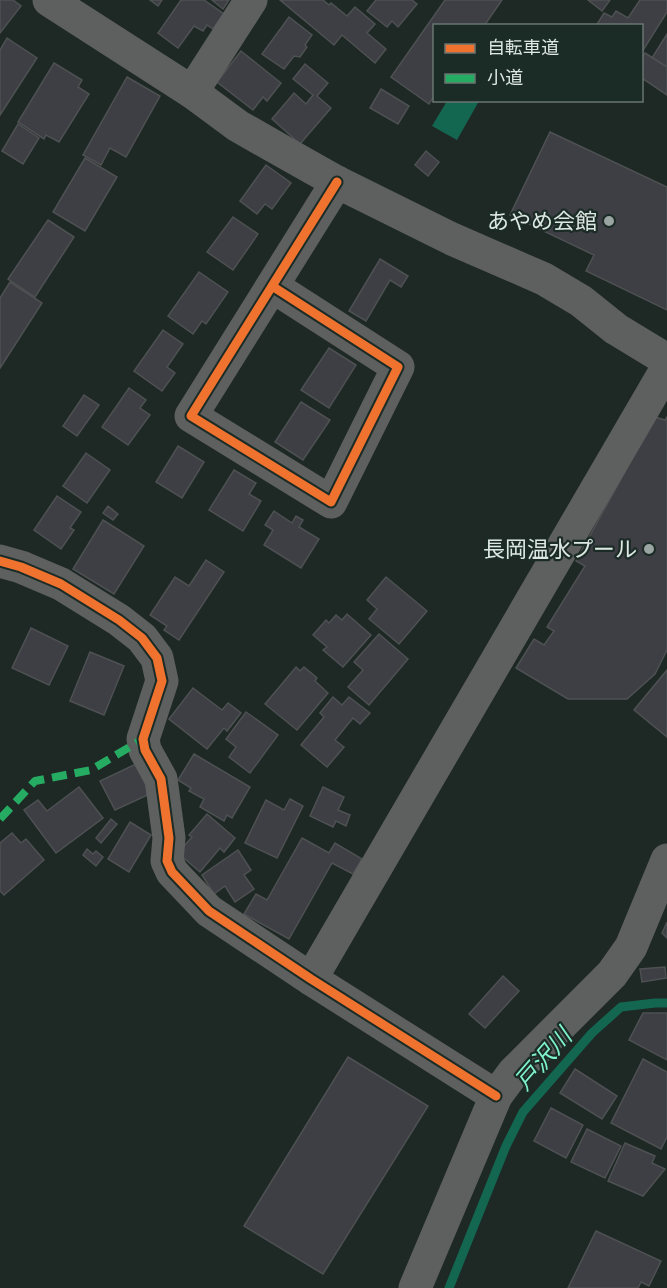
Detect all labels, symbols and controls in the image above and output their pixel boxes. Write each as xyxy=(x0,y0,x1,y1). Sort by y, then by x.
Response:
legend xyxy=(433,24,643,102)
text: 自転車道 xyxy=(487,36,559,59)
text: 小道 xyxy=(487,66,523,89)
place label: あやめ会館 xyxy=(487,207,597,235)
marker: あやめ会館 xyxy=(602,214,616,228)
place label: 長岡温水プール xyxy=(483,535,637,563)
marker: 長岡温水プール xyxy=(642,542,656,556)
water label: 戸沢川 xyxy=(508,1019,580,1096)

